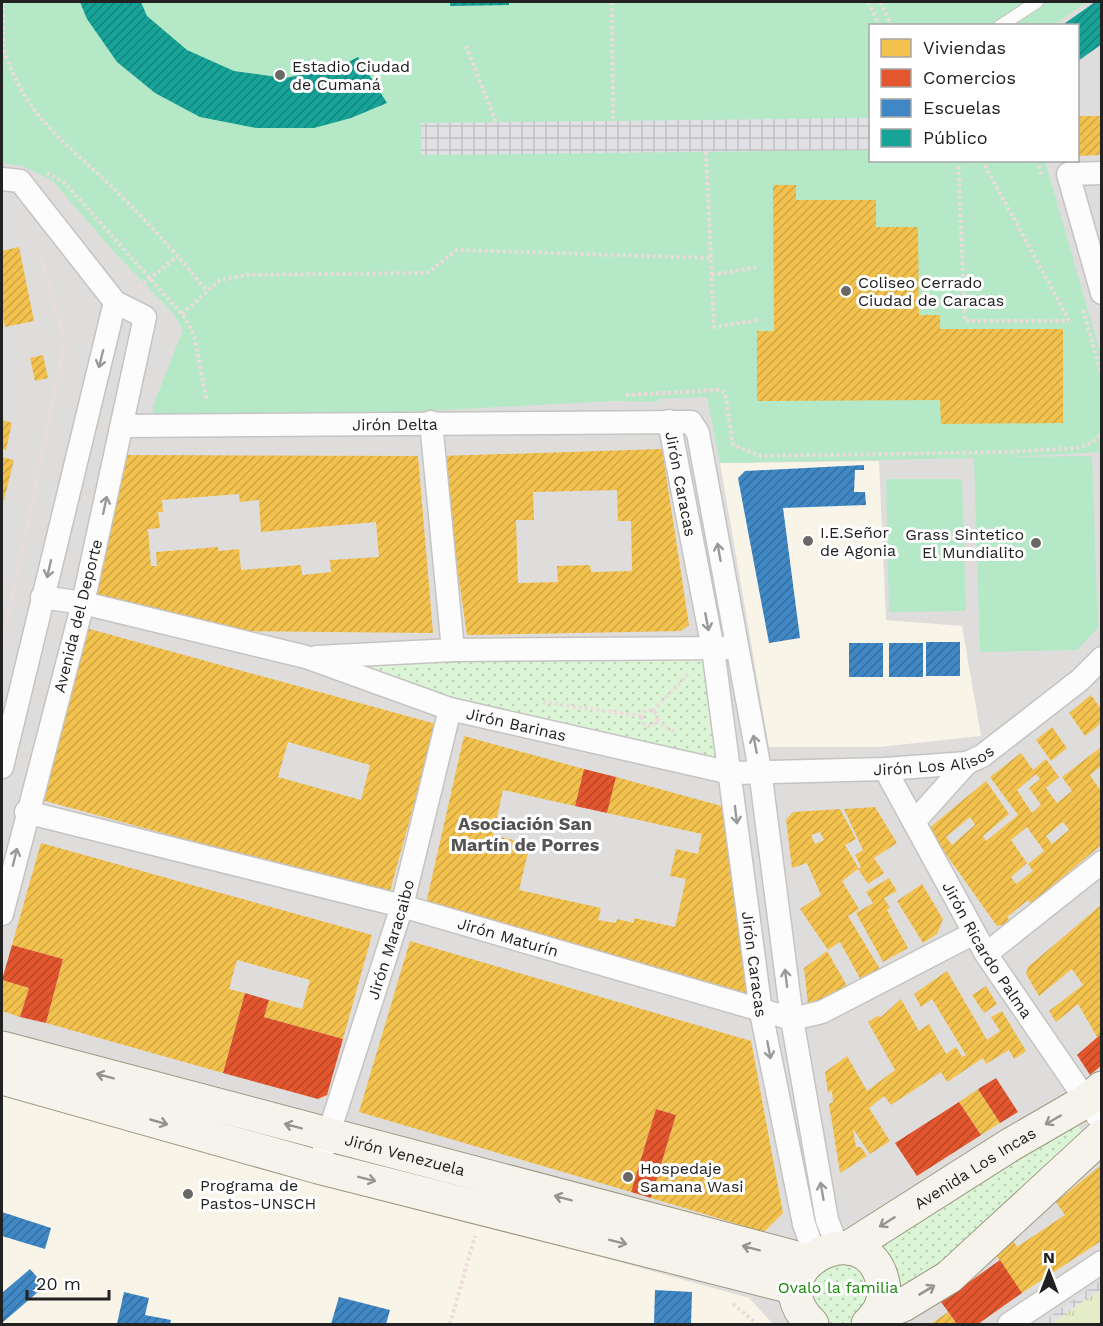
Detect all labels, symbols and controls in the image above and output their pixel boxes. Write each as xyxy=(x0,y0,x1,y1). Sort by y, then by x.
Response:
legend xyxy=(869,24,1079,162)
text: Viviendas xyxy=(923,37,1006,58)
place label: Estadio Ciudad de Cumaná xyxy=(292,57,410,94)
text: Comercios xyxy=(923,67,1016,88)
marker: Estadio Ciudad de Cumaná xyxy=(273,68,287,82)
text: Escuelas xyxy=(923,97,1001,118)
text: Público xyxy=(923,127,988,148)
place label: Coliseo Cerrado Ciudad de Caracas xyxy=(858,273,1004,310)
marker: Coliseo Cerrado Ciudad de Caracas xyxy=(839,284,853,298)
one-way arrow xyxy=(94,349,106,368)
street label: Jirón Delta xyxy=(352,414,438,434)
street label: Jirón Caracas xyxy=(662,430,701,538)
one-way arrow xyxy=(99,496,111,515)
place label: I.E.Señor de Agonia xyxy=(820,523,896,560)
place label: Grass Sintetico El Mundialito xyxy=(905,525,1024,562)
marker: I.E.Señor de Agonia xyxy=(801,534,815,548)
marker: Grass Sintetico El Mundialito xyxy=(1029,536,1043,550)
street label: Avenida del Deporte xyxy=(50,537,106,695)
one-way arrow xyxy=(713,543,724,562)
one-way arrow xyxy=(43,559,55,578)
one-way arrow xyxy=(702,612,713,632)
street label: Jirón Barinas xyxy=(464,703,568,745)
one-way arrow xyxy=(749,734,760,754)
street label: Jirón Los Alisos xyxy=(873,741,998,779)
one-way arrow xyxy=(731,805,742,825)
district label: Asociación San Martín de Porres xyxy=(451,813,600,855)
one-way arrow xyxy=(10,848,22,867)
street label: Jirón Maracaibo xyxy=(363,878,418,1002)
street label: Jirón Ricardo Palma xyxy=(939,878,1037,1022)
street label: Jirón Caracas xyxy=(738,910,771,1019)
street label: Jirón Maturín xyxy=(455,913,561,960)
one-way arrow xyxy=(781,969,792,989)
one-way arrow xyxy=(764,1040,775,1059)
one-way arrow xyxy=(95,1069,114,1081)
one-way arrow xyxy=(1045,1114,1062,1126)
one-way arrow xyxy=(149,1117,168,1128)
one-way arrow xyxy=(284,1120,303,1131)
street label: Avenida Los Incas xyxy=(910,1123,1039,1213)
street label: Jirón Venezuela xyxy=(343,1130,467,1180)
place label: Hospedaje Samana Wasi xyxy=(640,1159,744,1196)
marker: Hospedaje Samana Wasi xyxy=(621,1170,635,1184)
one-way arrow xyxy=(357,1174,376,1186)
place label: Programa de Pastos-UNSCH xyxy=(200,1176,316,1213)
one-way arrow xyxy=(816,1182,827,1202)
marker: Programa de Pastos-UNSCH xyxy=(181,1187,195,1201)
one-way arrow xyxy=(554,1191,573,1203)
one-way arrow xyxy=(879,1216,895,1228)
one-way arrow xyxy=(608,1236,627,1248)
one-way arrow xyxy=(742,1241,761,1253)
north arrow xyxy=(1019,1242,1079,1302)
text: N xyxy=(1043,1248,1055,1267)
scale bar xyxy=(27,1263,110,1301)
text: 20 m xyxy=(36,1273,81,1294)
park label: Ovalo la familia xyxy=(778,1278,898,1297)
one-way arrow xyxy=(918,1283,935,1295)

